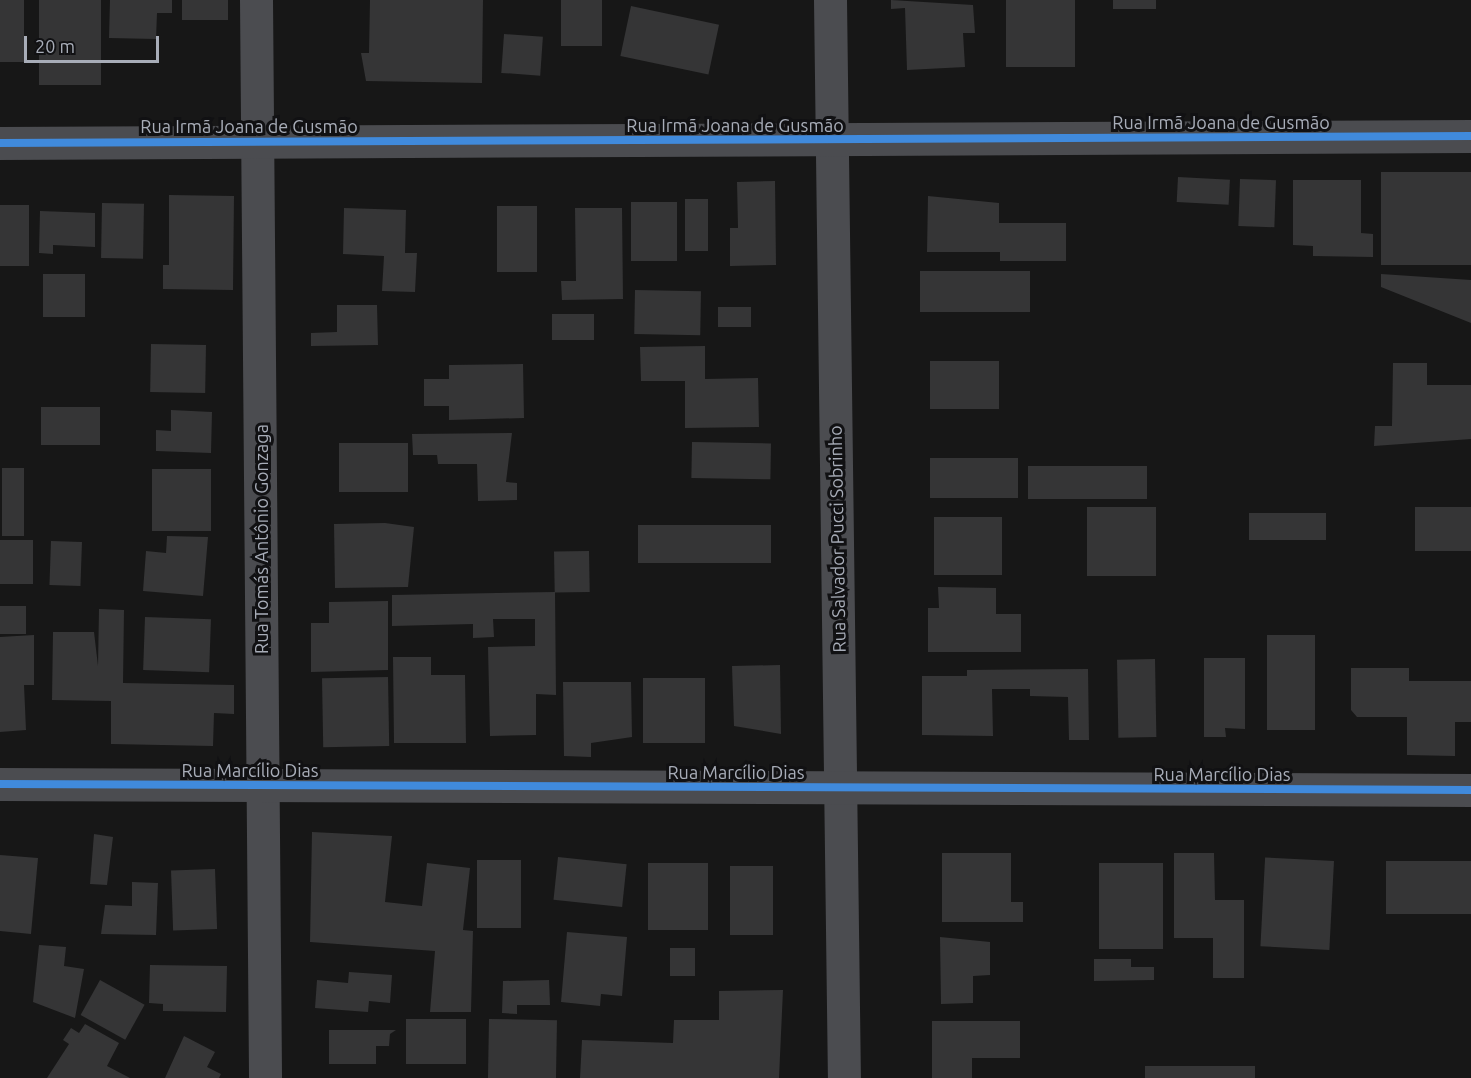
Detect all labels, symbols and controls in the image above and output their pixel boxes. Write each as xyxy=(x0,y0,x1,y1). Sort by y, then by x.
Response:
scale bar xyxy=(27,24,162,62)
text: 20 m xyxy=(35,36,75,56)
street label: Rua Irmã Joana de Gusmão xyxy=(1112,111,1330,133)
street label: Rua Irmã Joana de Gusmão xyxy=(626,114,844,136)
street label: Rua Irmã Joana de Gusmão xyxy=(140,115,358,137)
street label: Rua Tomás Antônio Gonzaga xyxy=(250,424,272,654)
street label: Rua Salvador Pucci Sobrinho xyxy=(824,425,850,653)
street label: Rua Marcílio Dias xyxy=(181,759,319,781)
street label: Rua Marcílio Dias xyxy=(667,761,805,783)
street label: Rua Marcílio Dias xyxy=(1153,763,1291,785)

